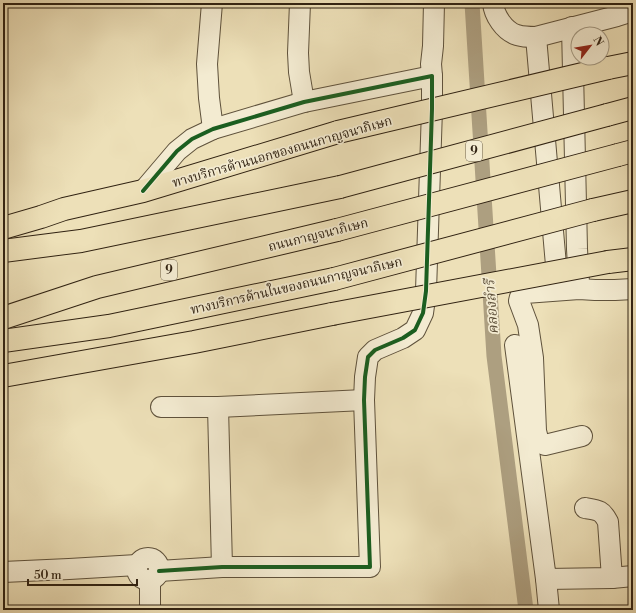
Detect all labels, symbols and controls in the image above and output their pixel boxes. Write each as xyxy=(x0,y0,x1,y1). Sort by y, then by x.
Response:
north arrow xyxy=(570,26,610,66)
text: N xyxy=(589,34,606,49)
street label: ทางบริการด้านนอกของถนนกาญจนาภิเษก xyxy=(171,113,394,191)
road number: 9 xyxy=(466,141,482,161)
street label: ถนนกาญจนาภิเษก xyxy=(267,215,370,255)
street label: ทางบริการด้านในของถนนกาญจนาภิเษก xyxy=(188,253,404,318)
road number: 9 xyxy=(161,260,177,280)
water label: คลองลำรี xyxy=(481,276,503,335)
scale bar xyxy=(28,561,137,587)
text: 50 m xyxy=(34,568,62,583)

